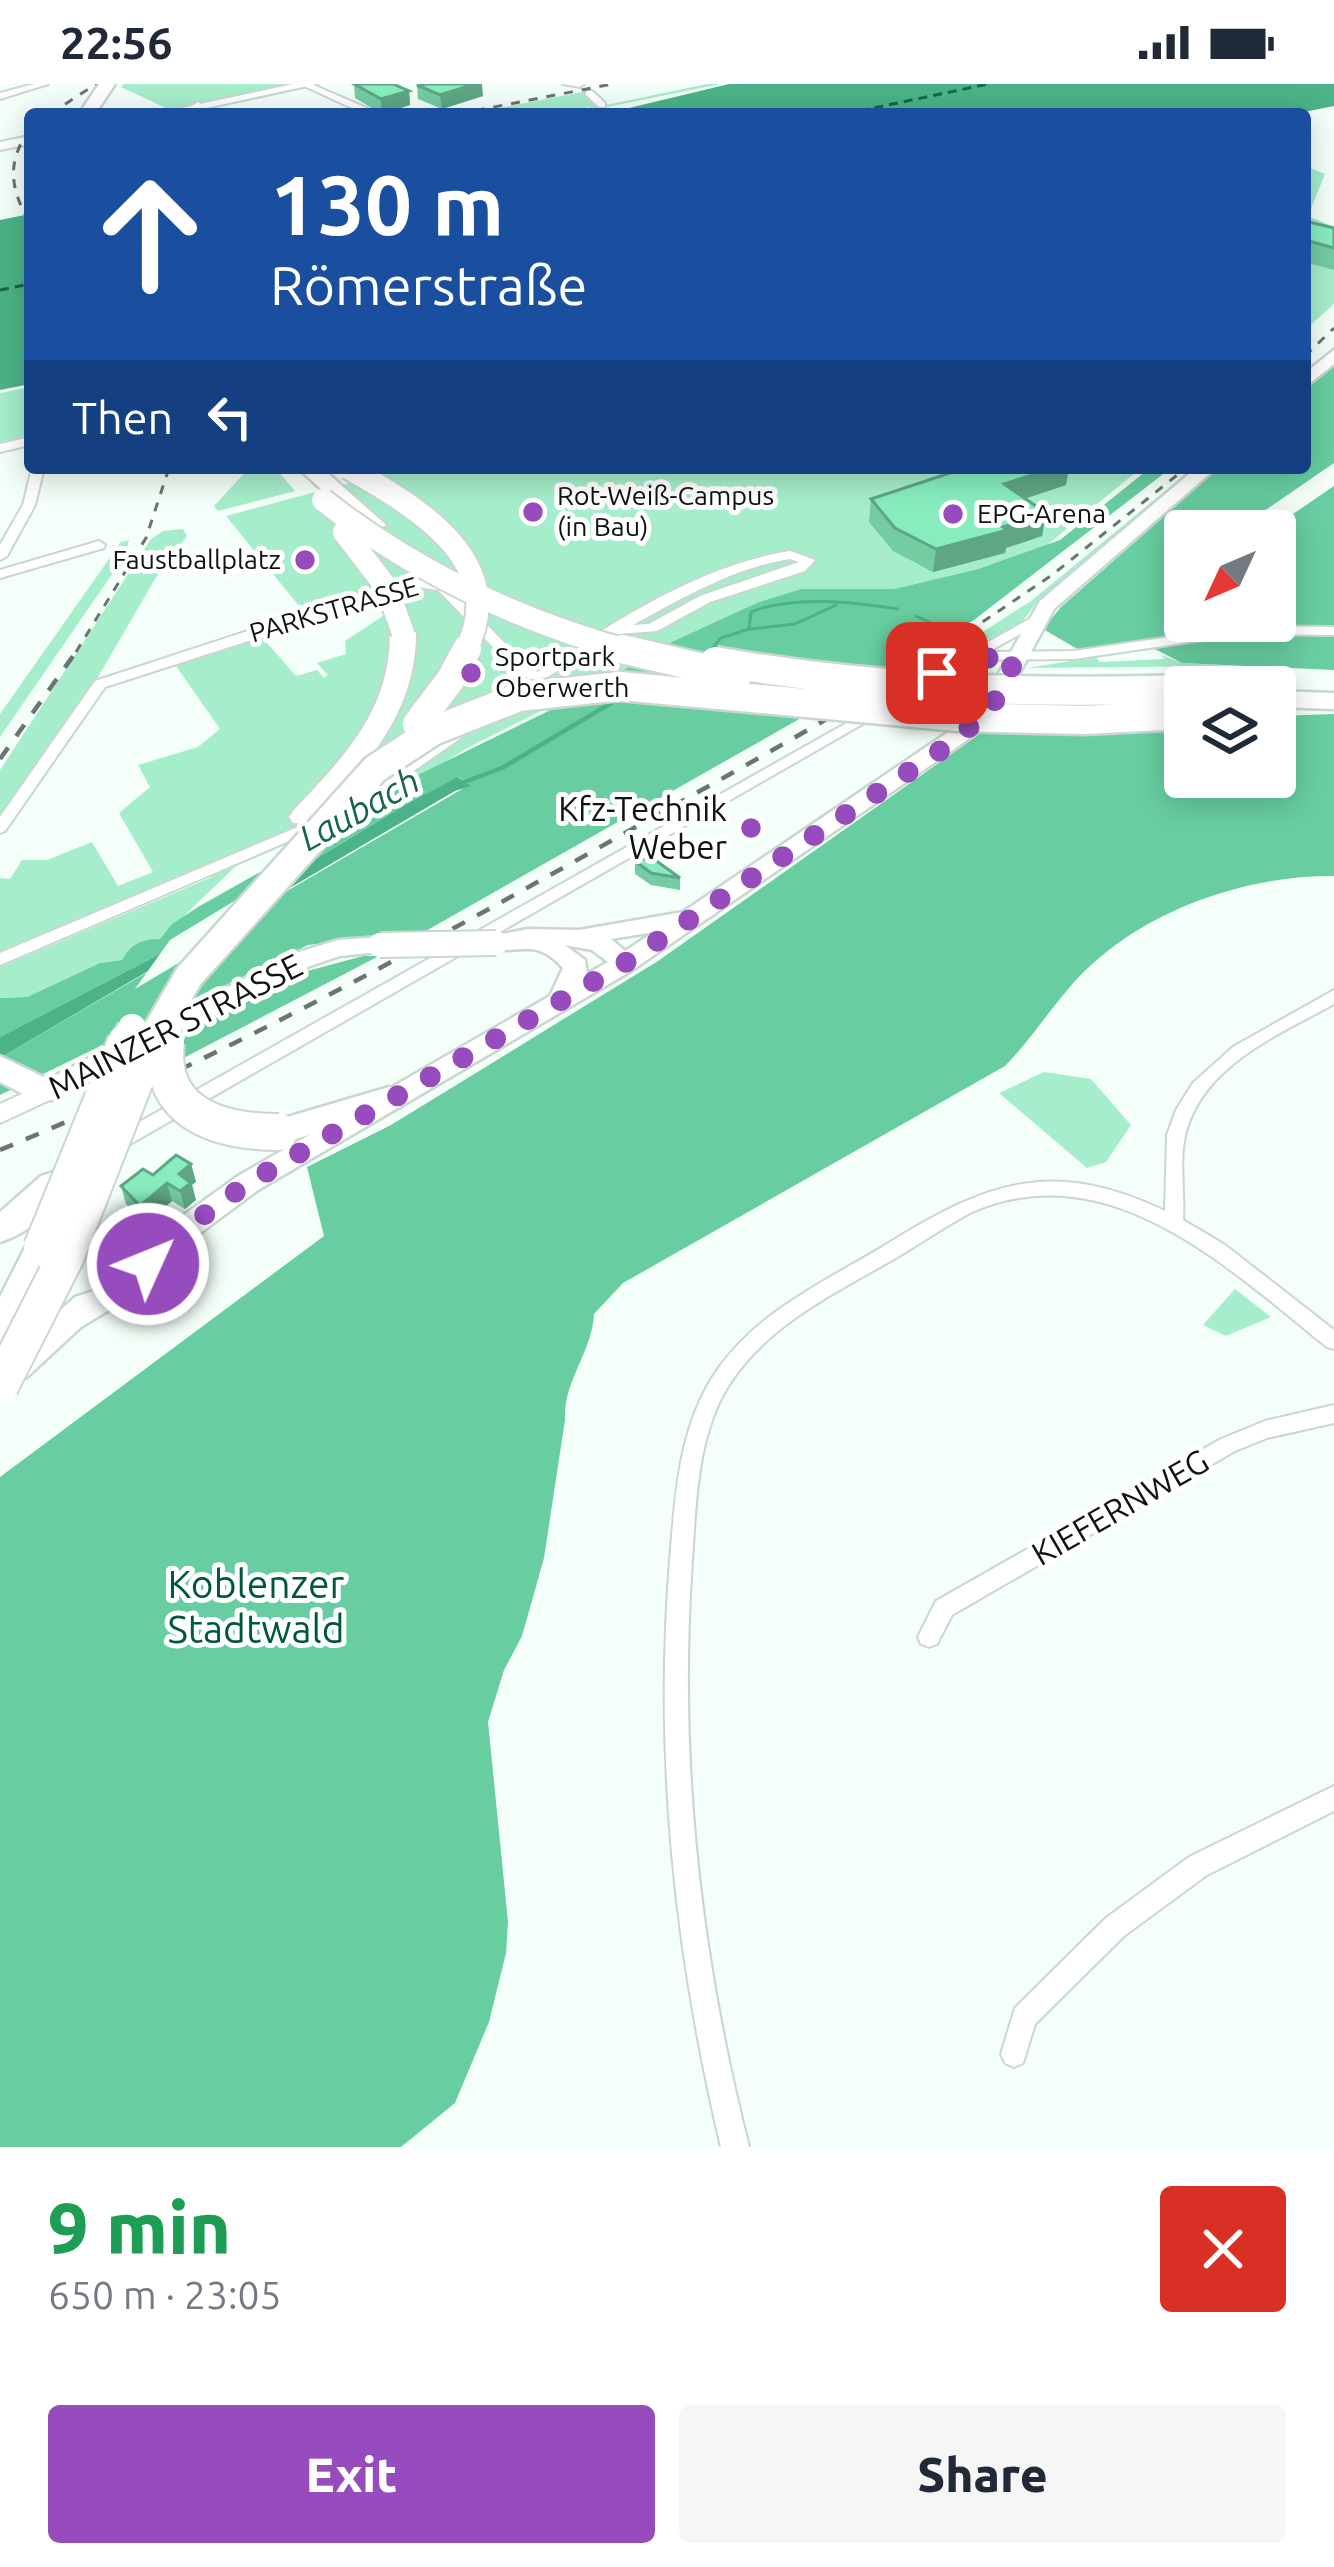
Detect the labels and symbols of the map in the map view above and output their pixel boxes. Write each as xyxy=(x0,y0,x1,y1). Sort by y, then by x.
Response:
place label: Rot-Weiß-Campus (in Bau) xyxy=(557,480,774,541)
place label: EPG-Arena xyxy=(977,498,1106,528)
marker: Rot-Weiß-Campus (in Bau) xyxy=(520,499,546,525)
marker: EPG-Arena xyxy=(940,501,966,527)
north arrow xyxy=(1164,510,1296,642)
place label: Faustballplatz xyxy=(113,544,281,574)
marker: Faustballplatz xyxy=(292,547,318,573)
street label: PARKSTRASSE xyxy=(246,571,421,647)
pin xyxy=(886,622,988,724)
place label: Sportpark Oberwerth xyxy=(495,641,630,702)
marker: Sportpark Oberwerth xyxy=(458,660,484,686)
water label: Laubach xyxy=(292,759,426,858)
place label: Kfz-Technik Weber xyxy=(558,790,727,865)
marker: Kfz-Technik Weber xyxy=(738,815,764,841)
street label: MAINZER STRASSE xyxy=(42,946,308,1106)
position arrow xyxy=(85,1201,211,1327)
street label: KIEFERNWEG xyxy=(1025,1441,1215,1572)
park label: Koblenzer Stadtwald xyxy=(167,1562,345,1650)

